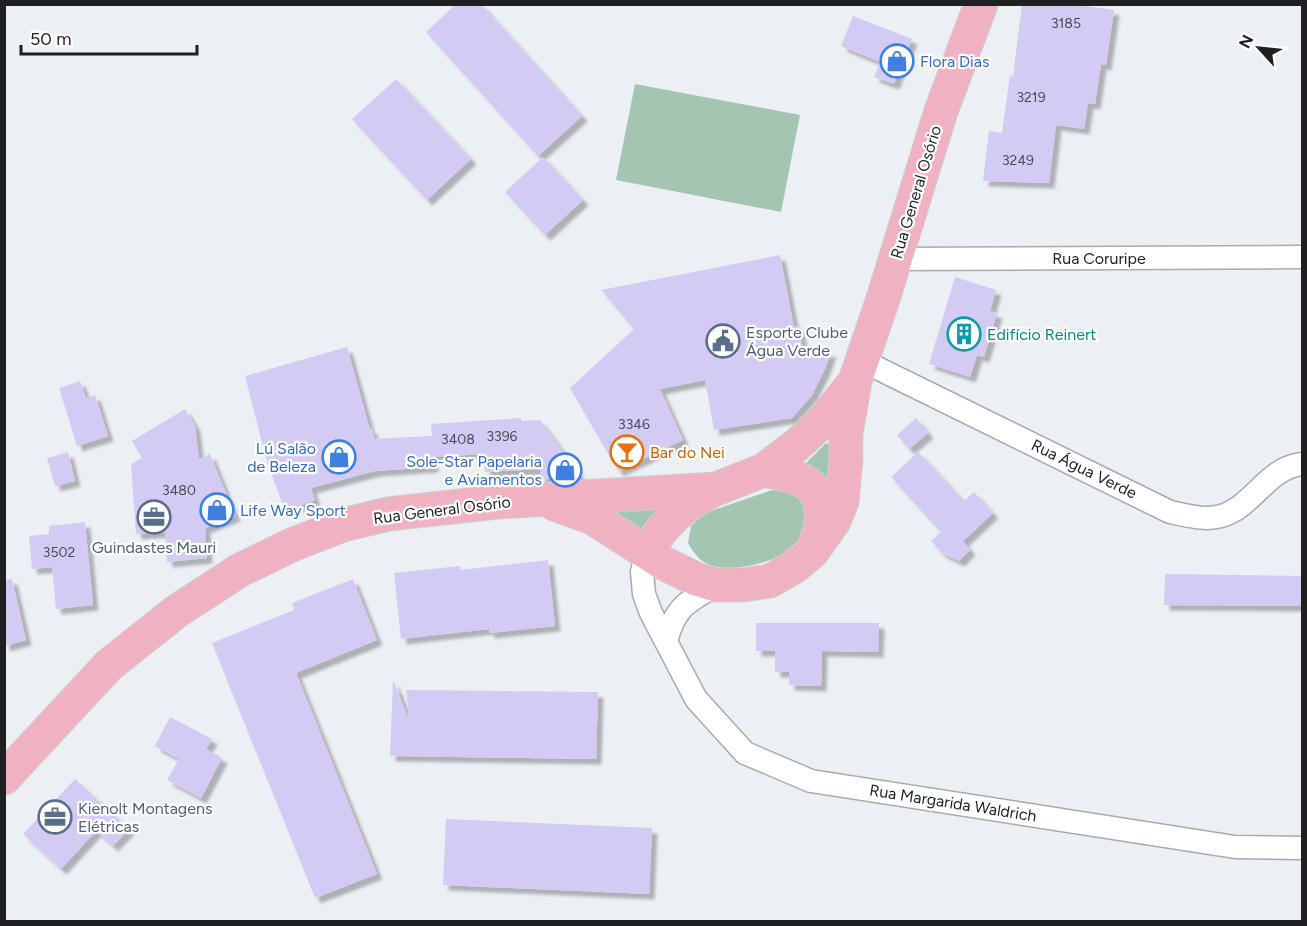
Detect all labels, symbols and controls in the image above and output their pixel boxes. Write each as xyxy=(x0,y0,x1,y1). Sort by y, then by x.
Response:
house number: 3185 xyxy=(1051,15,1081,32)
scale bar xyxy=(21,18,196,56)
north arrow xyxy=(1229,18,1289,78)
text: 50 m xyxy=(30,28,72,50)
text: N xyxy=(1235,32,1257,51)
shop icon: Flora Dias xyxy=(879,43,915,79)
place label: Flora Dias xyxy=(920,52,989,71)
house number: 3219 xyxy=(1016,89,1046,106)
street label: Rua General Osório xyxy=(887,123,945,261)
house number: 3249 xyxy=(1002,152,1034,169)
street label: Rua Coruripe xyxy=(1052,249,1146,268)
building icon: Edifício Reinert xyxy=(946,316,982,352)
public building icon: Esporte Clube Água Verde xyxy=(705,323,741,359)
place label: Esporte Clube Água Verde xyxy=(746,323,848,360)
place label: Edifício Reinert xyxy=(987,325,1096,344)
house number: 3346 xyxy=(618,416,650,433)
house number: 3396 xyxy=(486,428,518,445)
house number: 3408 xyxy=(441,431,475,448)
bar icon: Bar do Nei xyxy=(609,434,645,470)
street label: Rua Água Verde xyxy=(1028,435,1140,503)
place label: Lú Salão de Beleza xyxy=(247,439,316,476)
shop icon: Lú Salão de Beleza xyxy=(321,439,357,475)
place label: Bar do Nei xyxy=(650,443,725,462)
place label: Sole-Star Papelaria e Aviamentos xyxy=(406,452,542,489)
shop icon: Sole-Star Papelaria e Aviamentos xyxy=(547,452,583,488)
house number: 3480 xyxy=(162,482,196,499)
shop icon: Life Way Sport xyxy=(199,492,235,528)
street label: Rua General Osório xyxy=(372,492,512,528)
office icon: Guindastes Mauri xyxy=(136,499,172,535)
place label: Life Way Sport xyxy=(240,501,346,520)
place label: Guindastes Mauri xyxy=(92,538,216,557)
house number: 3502 xyxy=(43,544,75,561)
street label: Rua Margarida Waldrich xyxy=(868,780,1038,826)
office icon: Kienolt Montagens Elétricas xyxy=(37,799,73,835)
place label: Kienolt Montagens Elétricas xyxy=(78,799,212,836)

